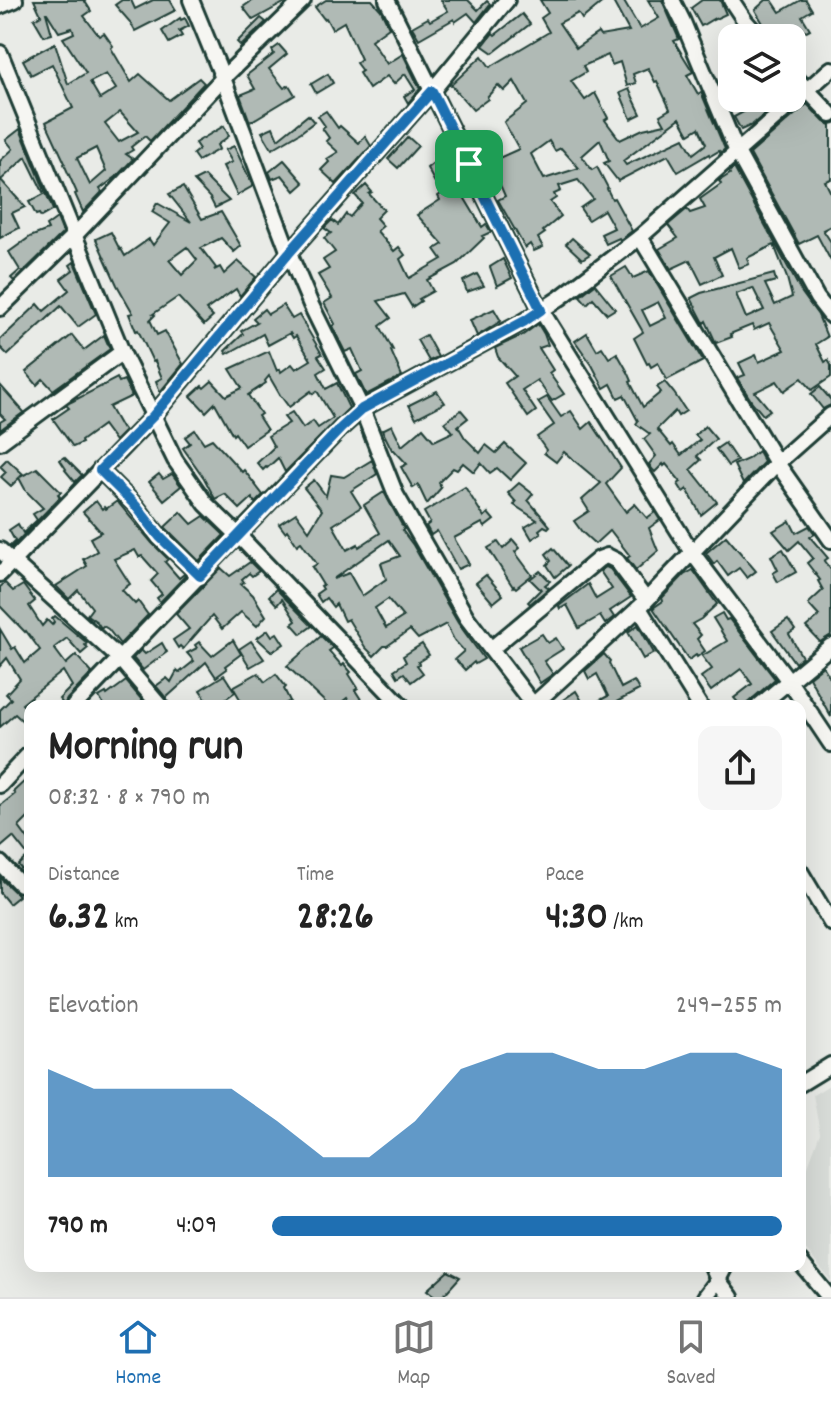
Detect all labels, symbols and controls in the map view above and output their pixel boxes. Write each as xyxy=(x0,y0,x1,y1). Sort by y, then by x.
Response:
map controls xyxy=(718,24,806,112)
button: layers xyxy=(718,24,806,112)
pin xyxy=(435,130,503,198)
icon: arrive xyxy=(447,142,491,186)
text: Morning run xyxy=(48,718,243,781)
button: share xyxy=(698,726,782,810)
text: 08:32 · 8 × 790 m xyxy=(48,780,210,817)
text: Distance xyxy=(48,860,120,891)
text: Time xyxy=(297,860,334,891)
text: Pace xyxy=(545,860,584,891)
text: 6.32 xyxy=(48,891,109,948)
text: 28:26 xyxy=(297,891,374,948)
text: 4:30 xyxy=(545,891,608,948)
text: km xyxy=(109,907,139,938)
text: /km xyxy=(608,907,644,938)
text: Elevation xyxy=(48,988,138,1025)
text: 249–255 m xyxy=(676,988,782,1025)
text: 790 m xyxy=(48,1208,108,1245)
text: 4:09 xyxy=(176,1208,217,1245)
tab: Home xyxy=(115,1315,161,1394)
tab: Map xyxy=(392,1315,436,1394)
tab: Saved xyxy=(666,1315,716,1394)

